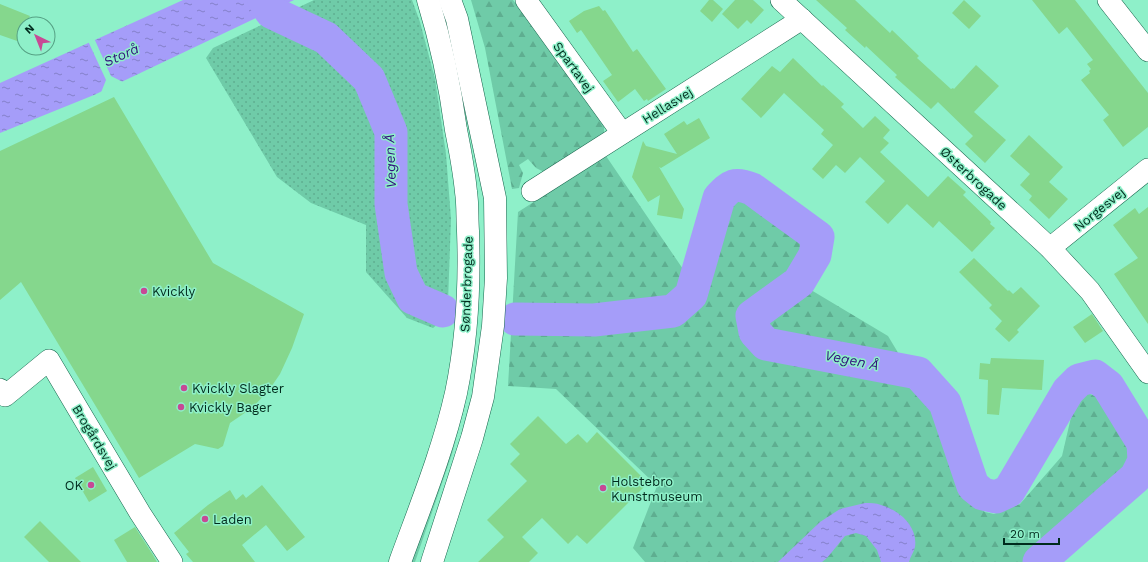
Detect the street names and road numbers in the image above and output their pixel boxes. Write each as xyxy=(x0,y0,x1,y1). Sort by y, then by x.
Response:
street label: Spartavej xyxy=(550,39,597,96)
street label: Hellasvej xyxy=(639,84,695,127)
street label: Østerbrogade xyxy=(937,144,1010,213)
street label: Norgesvej xyxy=(1071,184,1128,234)
street label: Sønderbrogade xyxy=(457,236,476,332)
street label: Brogårdsvej xyxy=(69,402,120,473)

